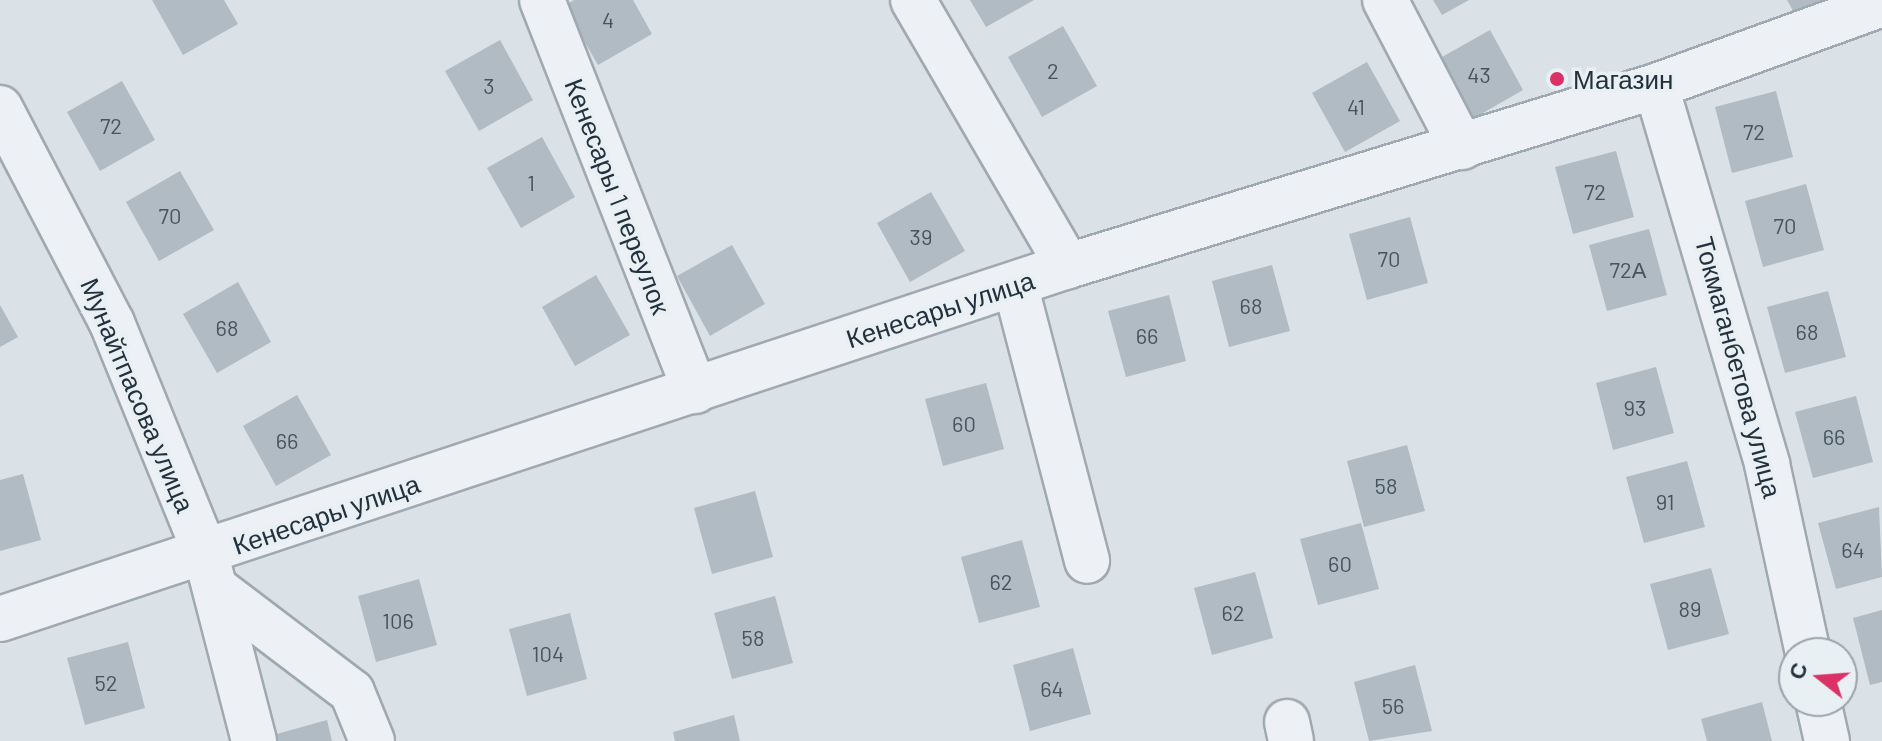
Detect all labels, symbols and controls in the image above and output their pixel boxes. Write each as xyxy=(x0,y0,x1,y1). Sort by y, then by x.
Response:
house number: 4 xyxy=(602,7,614,33)
house number: 2 xyxy=(1047,58,1059,84)
house number: 43 xyxy=(1467,62,1491,88)
place label: Магазин xyxy=(1573,63,1673,95)
marker: Магазин xyxy=(1548,70,1566,88)
house number: 3 xyxy=(483,73,495,99)
street label: Кенесары 1 переулок xyxy=(559,74,677,318)
house number: 41 xyxy=(1347,94,1365,120)
house number: 72 xyxy=(100,113,122,139)
house number: 72 xyxy=(1743,119,1765,145)
house number: 1 xyxy=(527,170,535,196)
house number: 72 xyxy=(1584,179,1606,205)
house number: 70 xyxy=(159,203,181,229)
house number: 70 xyxy=(1774,213,1796,239)
house number: 39 xyxy=(910,224,932,250)
street label: Токмаганбетова улица xyxy=(1689,233,1789,501)
house number: 70 xyxy=(1378,246,1400,272)
house number: 72А xyxy=(1610,257,1646,283)
street label: Кенесары улица xyxy=(842,264,1038,354)
street label: Мунайтпасова улица xyxy=(75,273,201,517)
house number: 68 xyxy=(1240,293,1262,319)
house number: 68 xyxy=(216,315,238,341)
house number: 68 xyxy=(1796,319,1818,345)
house number: 66 xyxy=(1136,323,1158,349)
house number: 93 xyxy=(1624,395,1646,421)
house number: 60 xyxy=(952,411,976,437)
house number: 66 xyxy=(1823,424,1845,450)
house number: 66 xyxy=(276,428,298,454)
street label: Кенесары улица xyxy=(228,467,424,561)
house number: 58 xyxy=(1375,473,1397,499)
house number: 91 xyxy=(1656,489,1674,515)
house number: 64 xyxy=(1841,537,1865,563)
house number: 60 xyxy=(1328,551,1352,577)
house number: 62 xyxy=(989,569,1013,595)
house number: 89 xyxy=(1679,596,1701,622)
house number: 62 xyxy=(1221,600,1245,626)
house number: 106 xyxy=(382,608,414,634)
house number: 58 xyxy=(742,625,764,651)
north arrow xyxy=(1778,637,1858,717)
house number: 104 xyxy=(532,641,564,667)
text: С xyxy=(1782,659,1812,682)
house number: 52 xyxy=(94,670,118,696)
house number: 64 xyxy=(1040,676,1064,702)
house number: 56 xyxy=(1382,693,1404,719)

